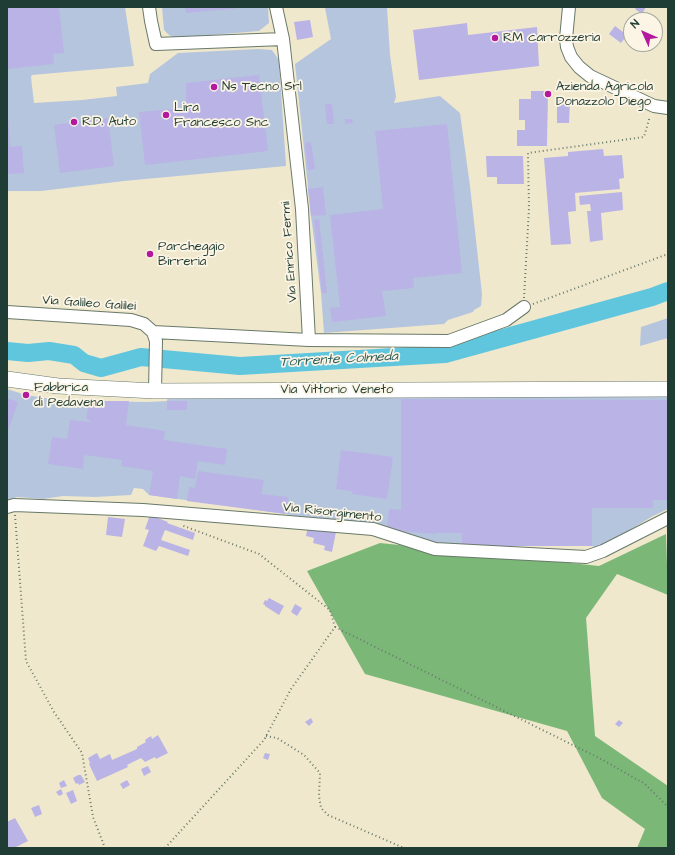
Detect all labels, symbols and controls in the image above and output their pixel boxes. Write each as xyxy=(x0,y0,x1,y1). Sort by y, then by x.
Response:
north arrow xyxy=(623,12,663,52)
text: N xyxy=(627,16,643,32)
place label: RM carrozzeria xyxy=(503,30,600,46)
marker: RM carrozzeria xyxy=(490,33,500,43)
place label: Ns Tecno Srl xyxy=(222,79,302,95)
place label: Azienda Agricola Donazzolo Diego xyxy=(556,79,653,110)
marker: Ns Tecno Srl xyxy=(209,82,219,92)
marker: Azienda Agricola Donazzolo Diego xyxy=(543,89,553,99)
place label: Lira Francesco Snc xyxy=(174,100,269,131)
marker: Lira Francesco Snc xyxy=(161,110,171,120)
place label: R.D. Auto xyxy=(82,114,136,130)
marker: R.D. Auto xyxy=(69,117,79,127)
street label: Via Enrico Fermi xyxy=(279,201,301,303)
place label: Parcheggio Birreria xyxy=(158,239,224,270)
marker: Parcheggio Birreria xyxy=(145,249,155,259)
street label: Via Galileo Galilei xyxy=(42,293,136,315)
water label: Torrente Colmeda xyxy=(280,349,398,371)
place label: Fabbrica di Pedavena xyxy=(34,380,103,411)
street label: Via Vittorio Veneto xyxy=(281,382,393,398)
marker: Fabbrica di Pedavena xyxy=(21,390,31,400)
street label: Via Risorgimento xyxy=(282,500,382,526)

